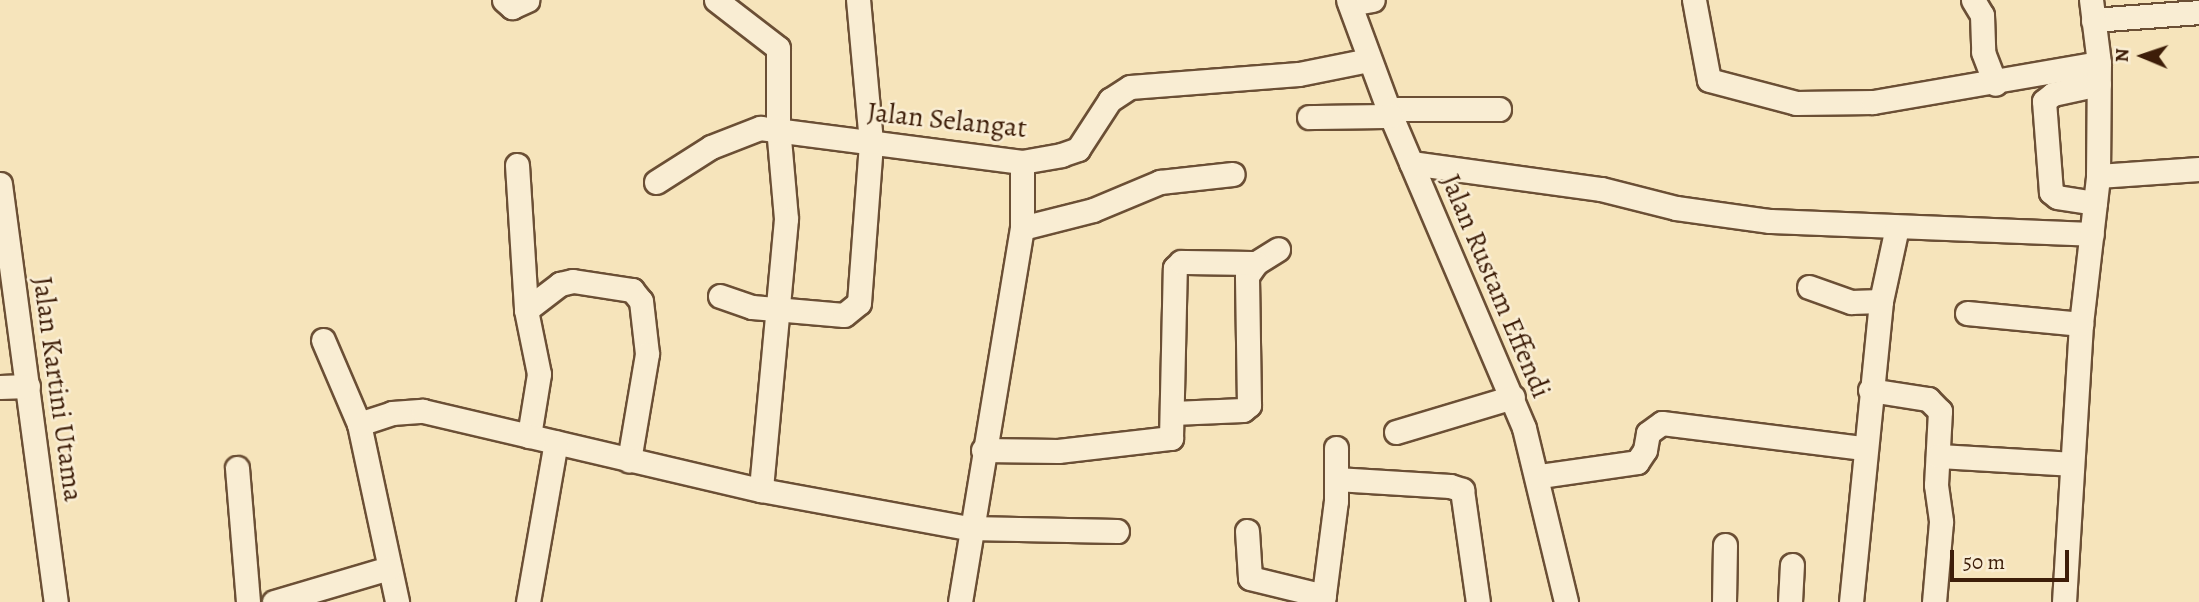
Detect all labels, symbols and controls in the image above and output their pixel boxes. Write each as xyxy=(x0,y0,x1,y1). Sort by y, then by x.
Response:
north arrow xyxy=(2108,21,2178,91)
text: N xyxy=(2109,48,2135,63)
street label: Jalan Selangat xyxy=(866,95,1028,145)
street label: Jalan Rustam Effendi xyxy=(1434,169,1558,403)
street label: Jalan Kartini Utama xyxy=(26,274,90,504)
scale bar xyxy=(1954,536,2073,580)
text: 50 m xyxy=(1963,548,2005,576)

